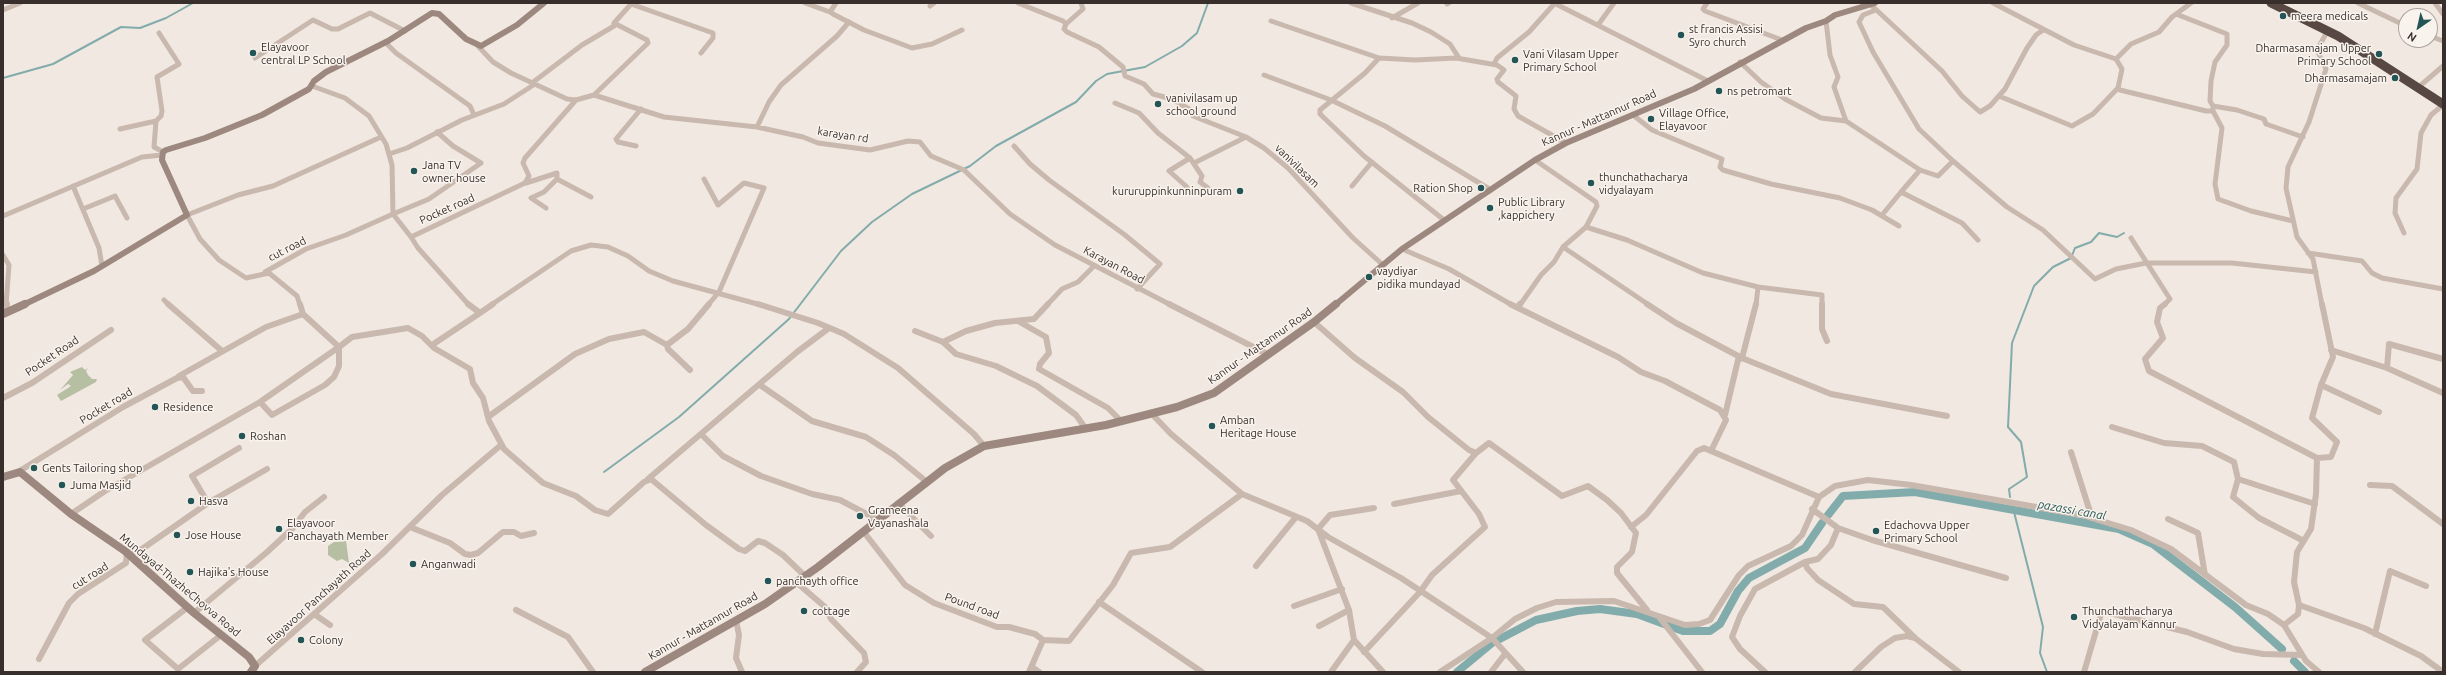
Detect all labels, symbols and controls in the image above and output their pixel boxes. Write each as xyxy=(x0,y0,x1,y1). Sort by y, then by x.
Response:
north arrow xyxy=(2398,8,2438,48)
place label: meera medicals xyxy=(2291,9,2368,23)
marker: meera medicals xyxy=(2278,11,2288,21)
place label: st francis Assisi Syro church xyxy=(1689,22,1763,48)
marker: st francis Assisi Syro church xyxy=(1676,30,1686,40)
text: N xyxy=(2405,30,2419,44)
place label: Elayavoor central LP School xyxy=(261,40,346,66)
place label: Dharmasamajam Upper Primary School xyxy=(2255,41,2371,67)
place label: Vani Vilasam Upper Primary School xyxy=(1523,47,1619,73)
marker: Elayavoor central LP School xyxy=(248,48,258,58)
marker: Dharmasamajam Upper Primary School xyxy=(2374,49,2384,59)
marker: Vani Vilasam Upper Primary School xyxy=(1510,55,1520,65)
place label: Dharmasamajam xyxy=(2305,71,2387,85)
marker: Dharmasamajam xyxy=(2390,73,2400,83)
place label: ns petromart xyxy=(1727,84,1792,98)
marker: ns petromart xyxy=(1714,86,1724,96)
street label: Kannur - Mattannur Road xyxy=(1540,87,1658,149)
place label: vanivilasam up school ground xyxy=(1166,91,1238,117)
marker: vanivilasam up school ground xyxy=(1153,99,1163,109)
place label: Village Office, Elayavoor xyxy=(1659,106,1729,132)
marker: Village Office, Elayavoor xyxy=(1646,114,1656,124)
street label: karayan rd xyxy=(817,124,869,146)
street label: vanivilasam xyxy=(1272,142,1322,190)
place label: Jana TV owner house xyxy=(422,158,486,184)
marker: Jana TV owner house xyxy=(409,166,419,176)
place label: thunchathacharya vidyalayam xyxy=(1599,170,1688,196)
marker: thunchathacharya vidyalayam xyxy=(1586,178,1596,188)
place label: Ration Shop xyxy=(1413,181,1473,195)
marker: Ration Shop xyxy=(1476,183,1486,193)
place label: kururuppinkunninpuram xyxy=(1112,184,1232,198)
marker: kururuppinkunninpuram xyxy=(1235,186,1245,196)
street label: Pocket road xyxy=(417,191,477,227)
place label: Public Library ,kappichery xyxy=(1498,195,1565,221)
marker: Public Library ,kappichery xyxy=(1485,203,1495,213)
street label: cut road xyxy=(266,234,308,264)
street label: Karayan Road xyxy=(1081,243,1147,287)
place label: vaydiyar pidika mundayad xyxy=(1377,264,1460,290)
marker: vaydiyar pidika mundayad xyxy=(1364,272,1374,282)
street label: Kannur - Mattannur Road xyxy=(1205,305,1315,387)
street label: Pocket Road xyxy=(23,333,81,379)
street label: Pocket road xyxy=(77,385,135,427)
place label: Residence xyxy=(163,400,213,414)
marker: Residence xyxy=(150,402,160,412)
place label: Amban Heritage House xyxy=(1220,413,1297,439)
marker: Amban Heritage House xyxy=(1207,421,1217,431)
place label: Roshan xyxy=(250,429,286,443)
marker: Roshan xyxy=(237,431,247,441)
place label: Gents Tailoring shop xyxy=(42,461,142,475)
marker: Gents Tailoring shop xyxy=(29,463,39,473)
place label: Juma Masjid xyxy=(70,478,131,492)
marker: Juma Masjid xyxy=(57,480,67,490)
place label: Hasva xyxy=(199,494,228,508)
marker: Hasva xyxy=(186,496,196,506)
water label: pazassi canal xyxy=(2037,497,2107,523)
place label: Grameena Vayanashala xyxy=(868,503,929,529)
marker: Grameena Vayanashala xyxy=(855,511,865,521)
place label: Elayavoor Panchayath Member xyxy=(287,516,388,542)
place label: Edachovva Upper Primary School xyxy=(1884,518,1970,544)
marker: Elayavoor Panchayath Member xyxy=(274,524,284,534)
marker: Edachovva Upper Primary School xyxy=(1871,526,1881,536)
place label: Jose House xyxy=(185,528,241,542)
marker: Jose House xyxy=(172,530,182,540)
street label: Mundayad-ThazheChovva Road xyxy=(117,531,243,639)
street label: Elayavoor Panchayath Road xyxy=(264,547,374,647)
place label: Anganwadi xyxy=(421,557,476,571)
marker: Anganwadi xyxy=(408,559,418,569)
street label: cut road xyxy=(69,560,111,592)
place label: Hajika's House xyxy=(198,565,269,579)
marker: Hajika's House xyxy=(185,567,195,577)
place label: panchayth office xyxy=(776,574,858,588)
marker: panchayth office xyxy=(763,576,773,586)
street label: Kannur - Mattannur Road xyxy=(646,589,760,663)
street label: Pound road xyxy=(943,590,1001,622)
place label: cottage xyxy=(812,604,850,618)
place label: Thunchathacharya Vidyalayam Kannur xyxy=(2082,604,2176,630)
marker: cottage xyxy=(799,606,809,616)
marker: Thunchathacharya Vidyalayam Kannur xyxy=(2069,612,2079,622)
place label: Colony xyxy=(309,633,343,647)
marker: Colony xyxy=(296,635,306,645)

